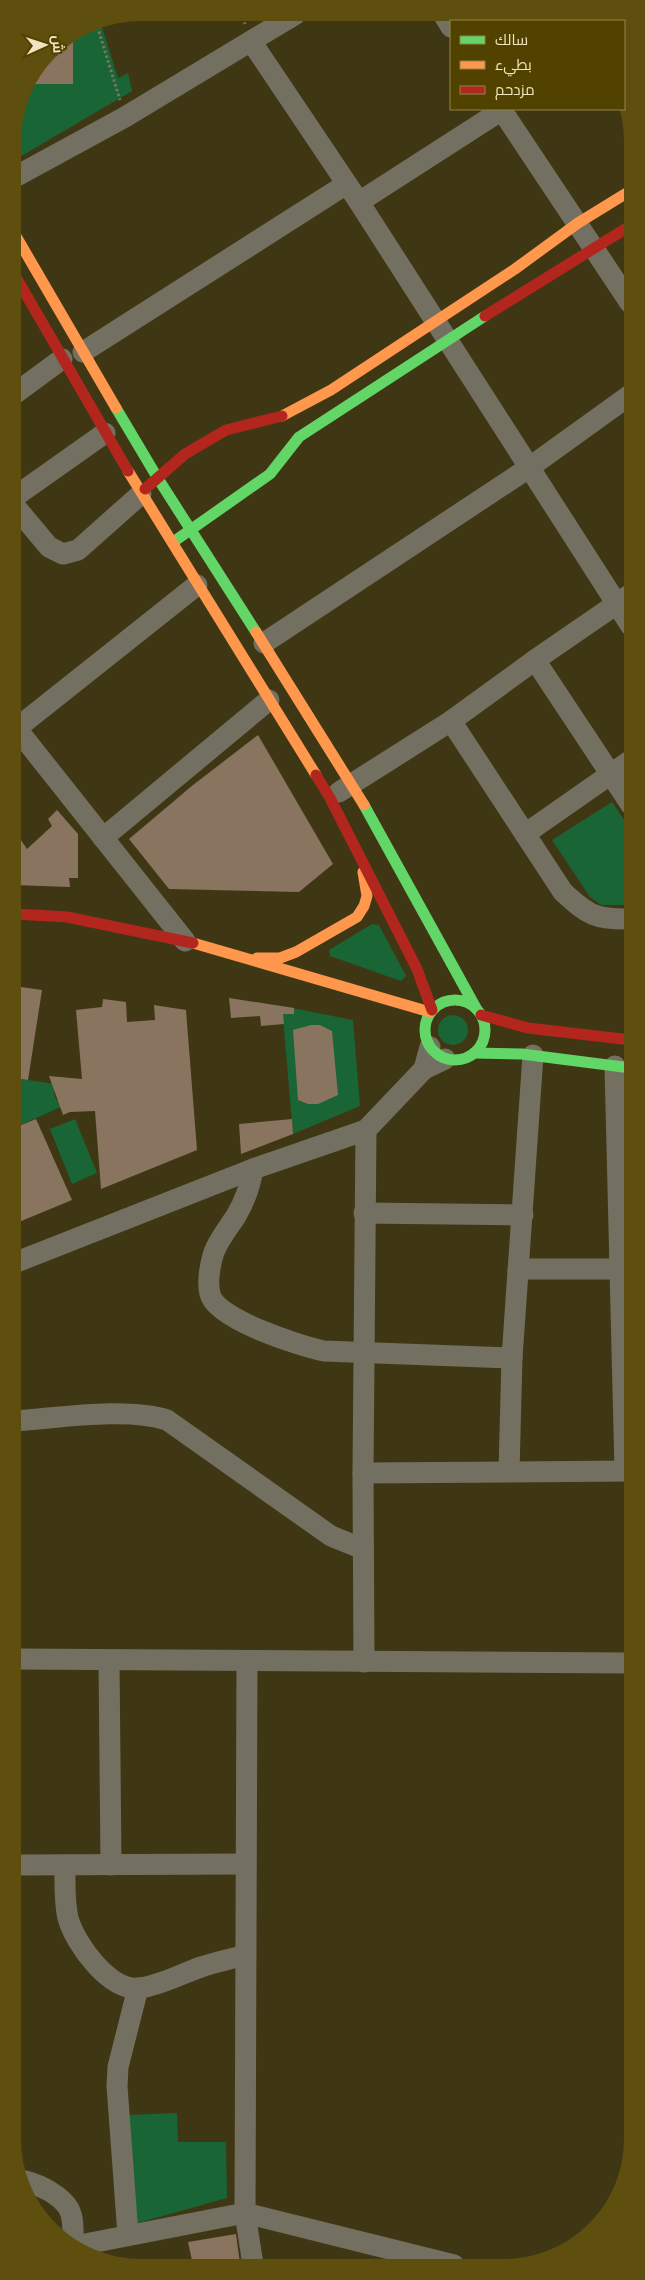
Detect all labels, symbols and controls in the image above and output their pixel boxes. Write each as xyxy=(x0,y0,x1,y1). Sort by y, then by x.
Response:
north arrow xyxy=(20,20,70,70)
legend xyxy=(450,20,625,110)
text: سالك xyxy=(495,31,528,49)
text: ش xyxy=(49,35,67,54)
text: بطيء xyxy=(495,56,532,77)
text: مزدحم xyxy=(495,81,535,100)

